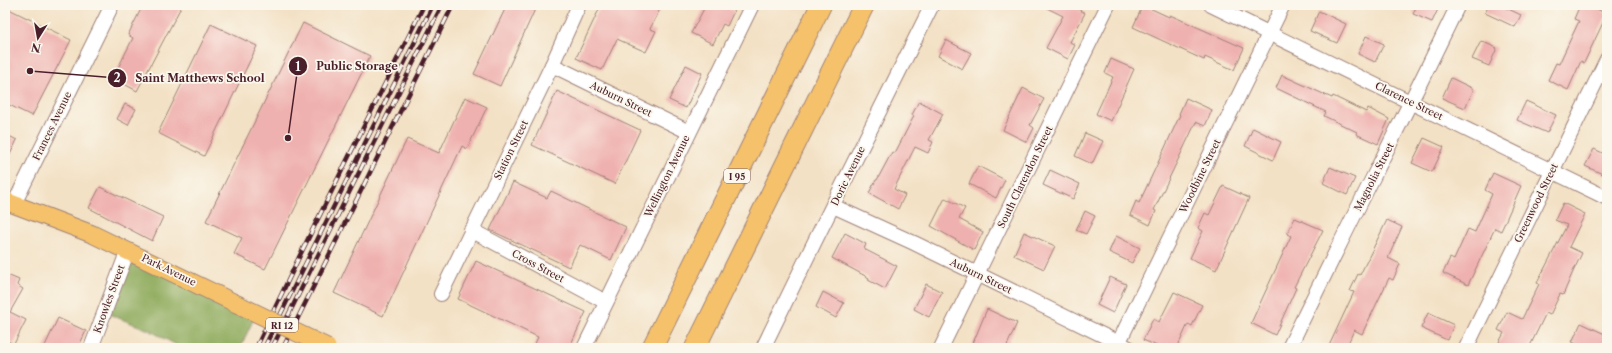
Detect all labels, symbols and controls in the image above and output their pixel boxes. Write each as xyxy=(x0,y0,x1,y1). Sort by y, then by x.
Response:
north arrow xyxy=(18,18,58,58)
text: N xyxy=(30,40,42,56)
callout: Public Storage xyxy=(288,55,406,78)
text: 1 xyxy=(295,59,301,74)
text: Public Storage xyxy=(316,59,398,73)
callout: Saint Matthews School xyxy=(107,67,273,90)
text: 2 xyxy=(113,70,121,85)
text: Saint Matthews School xyxy=(135,71,265,85)
street label: Auburn Street xyxy=(587,78,654,120)
street label: Clarence Street xyxy=(1373,79,1445,123)
street label: Frances Avenue xyxy=(30,89,74,163)
street label: Station Street xyxy=(491,118,531,182)
street label: South Clarendon Street xyxy=(995,123,1056,230)
street label: Wellington Avenue xyxy=(641,132,693,220)
street label: Woodbine Street xyxy=(1176,137,1224,216)
street label: Magnolia Street xyxy=(1351,140,1397,213)
street label: Doric Avenue xyxy=(828,144,868,208)
street label: Greenwood Street xyxy=(1511,161,1561,245)
road number: I 95 xyxy=(724,169,750,183)
street label: Cross Street xyxy=(509,247,567,285)
street label: Park Avenue xyxy=(139,251,199,289)
street label: Auburn Street xyxy=(947,255,1014,297)
street label: Knowles Street xyxy=(91,262,128,335)
road number: RI 12 xyxy=(266,318,298,332)

